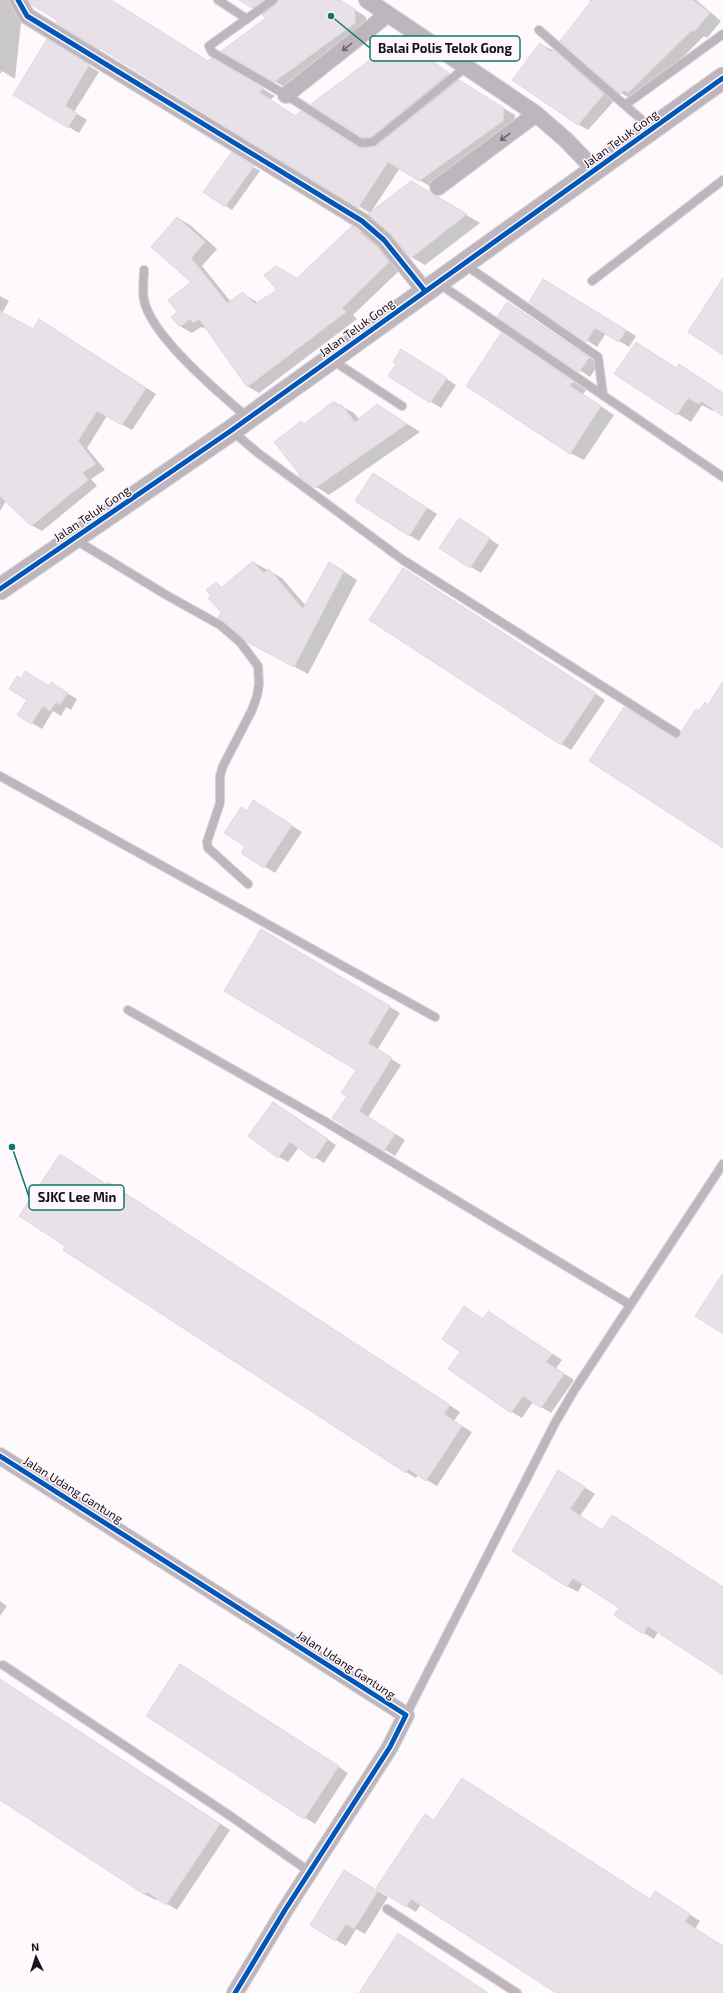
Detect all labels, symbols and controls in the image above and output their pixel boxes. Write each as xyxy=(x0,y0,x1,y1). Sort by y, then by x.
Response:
callout: Balai Polis Telok Gong xyxy=(370,36,520,61)
text: Balai Polis Telok Gong xyxy=(378,40,512,56)
one-way arrow xyxy=(341,43,352,51)
street label: Jalan Teluk Gong xyxy=(580,106,661,170)
one-way arrow xyxy=(499,133,510,141)
street label: Jalan Teluk Gong xyxy=(316,295,397,359)
street label: Jalan Teluk Gong xyxy=(50,482,133,544)
callout: SJKC Lee Min xyxy=(29,1185,124,1210)
text: SJKC Lee Min xyxy=(38,1189,116,1205)
street label: Jalan Udang Gantung xyxy=(21,1453,126,1526)
street label: Jalan Udang Gantung xyxy=(295,1627,399,1701)
north arrow xyxy=(16,1937,56,1977)
text: N xyxy=(31,1940,40,1953)

